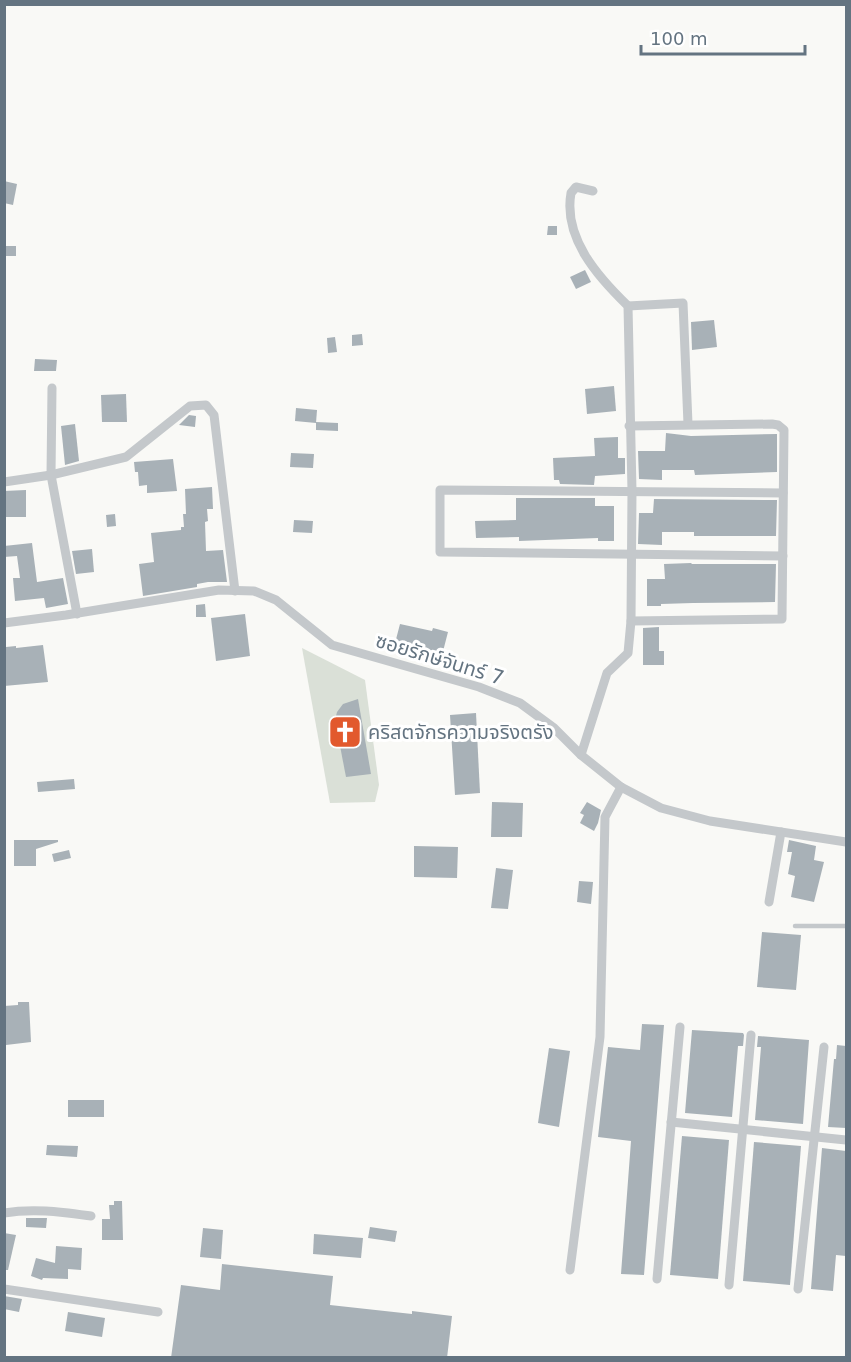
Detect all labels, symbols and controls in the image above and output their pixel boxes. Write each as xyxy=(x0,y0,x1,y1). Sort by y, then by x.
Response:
scale bar xyxy=(641,18,804,56)
text: 100 m xyxy=(650,28,708,49)
street label: ซอยรักษ์จันทร์ 7 xyxy=(373,628,507,690)
church icon: คริสตจักรความจริงตรัง xyxy=(327,714,363,750)
place label: คริสตจักรความจริงตรัง xyxy=(368,720,553,744)

